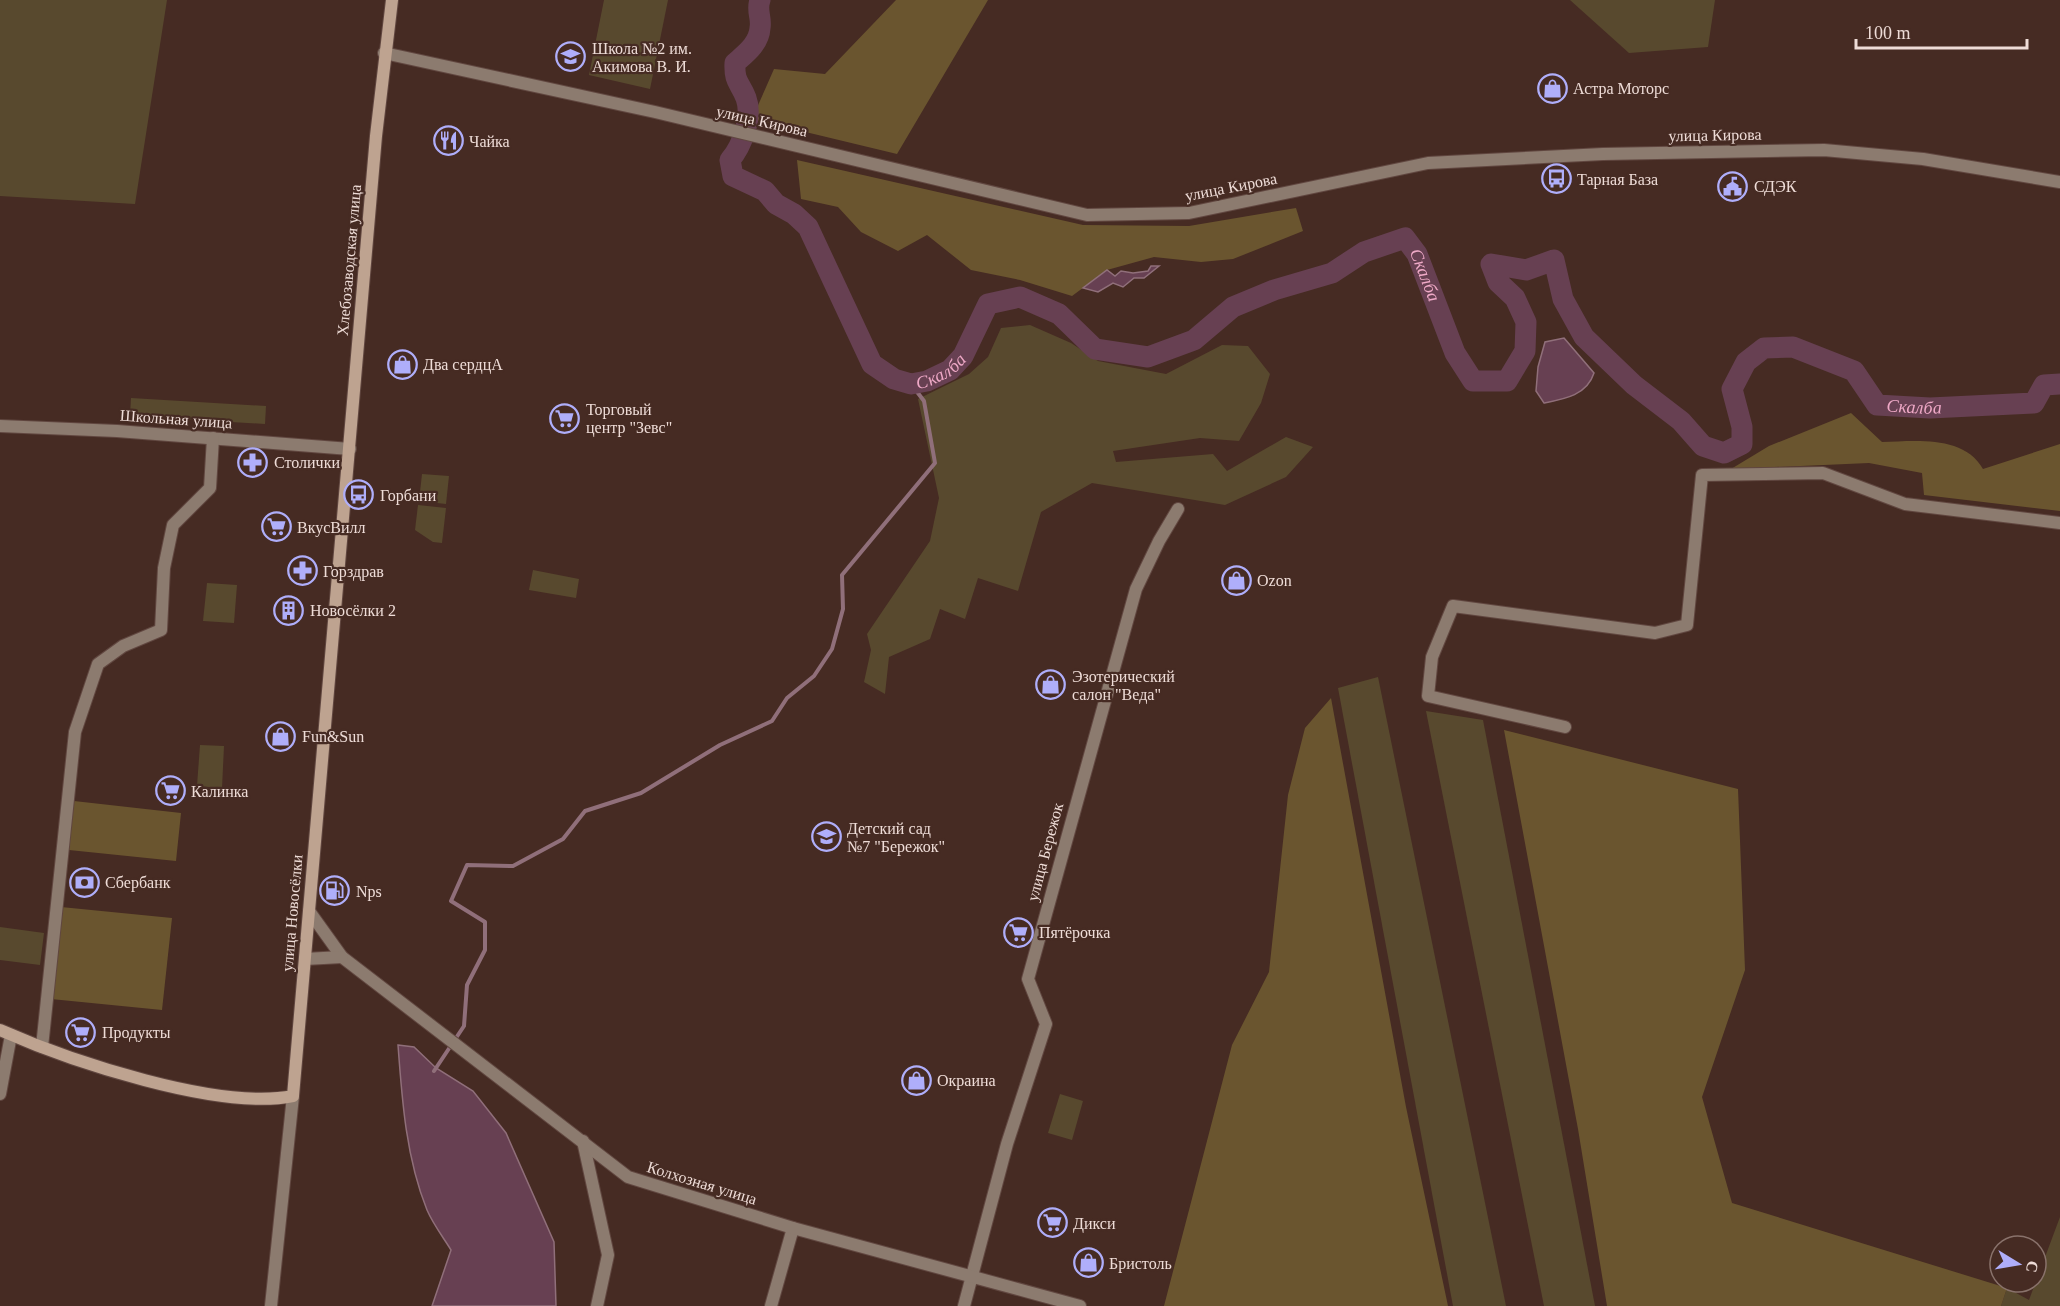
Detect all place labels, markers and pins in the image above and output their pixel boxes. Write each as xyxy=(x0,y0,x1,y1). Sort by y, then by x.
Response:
place label: Школа №2 им. Акимова В. И. xyxy=(592,40,692,75)
school or university icon: Школа №2 им. Акимова В. И. xyxy=(555,41,587,73)
shop icon: Астра Моторс xyxy=(1536,72,1568,104)
place label: Астра Моторс xyxy=(1573,80,1669,98)
restaurant icon: Чайка xyxy=(432,125,464,157)
place label: Чайка xyxy=(469,133,510,150)
bus stop icon: Тарная База xyxy=(1540,163,1572,195)
public building icon: СДЭК xyxy=(1717,170,1749,202)
place label: Тарная База xyxy=(1577,171,1658,189)
place label: СДЭК xyxy=(1754,178,1797,196)
shop icon: Два сердцА xyxy=(386,348,418,380)
place label: Два сердцА xyxy=(423,356,503,374)
place label: Торговый центр "Зевс" xyxy=(586,401,672,437)
supermarket icon: Торговый центр "Зевс" xyxy=(549,402,581,434)
pharmacy icon: Столички xyxy=(237,446,269,478)
place label: Столички xyxy=(274,454,340,471)
bus stop icon: Горбани xyxy=(343,479,375,511)
place label: Горбани xyxy=(380,487,437,505)
supermarket icon: ВкусВилл xyxy=(260,511,292,543)
place label: ВкусВилл xyxy=(297,519,366,537)
pharmacy icon: Горздрав xyxy=(286,555,318,587)
place label: Горздрав xyxy=(323,563,384,581)
shop icon: Ozon xyxy=(1220,564,1252,596)
place label: Ozon xyxy=(1257,572,1292,589)
building icon: Новосёлки 2 xyxy=(273,594,305,626)
place label: Новосёлки 2 xyxy=(310,602,396,619)
place label: Эзотерический салон "Веда" xyxy=(1072,668,1175,704)
shop icon: Эзотерический салон "Веда" xyxy=(1035,669,1067,701)
shop icon: Fun&Sun xyxy=(265,720,297,752)
place label: Fun&Sun xyxy=(302,728,364,745)
supermarket icon: Калинка xyxy=(154,775,186,807)
place label: Калинка xyxy=(191,783,248,800)
place label: Детский сад №7 "Бережок" xyxy=(847,820,945,856)
school or university icon: Детский сад №7 "Бережок" xyxy=(810,821,842,853)
bank icon: Сбербанк xyxy=(68,866,100,898)
place label: Сбербанк xyxy=(105,874,171,892)
fuel station icon: Nps xyxy=(319,875,351,907)
place label: Nps xyxy=(356,883,382,901)
supermarket icon: Пятёрочка xyxy=(1002,916,1034,948)
place label: Пятёрочка xyxy=(1039,924,1110,942)
supermarket icon: Продукты xyxy=(65,1016,97,1048)
place label: Продукты xyxy=(102,1024,171,1042)
shop icon: Окраина xyxy=(900,1064,932,1096)
place label: Окраина xyxy=(937,1072,996,1090)
supermarket icon: Дикси xyxy=(1036,1207,1068,1239)
place label: Дикси xyxy=(1073,1215,1116,1233)
shop icon: Бристоль xyxy=(1072,1247,1104,1279)
place label: Бристоль xyxy=(1109,1255,1172,1273)

